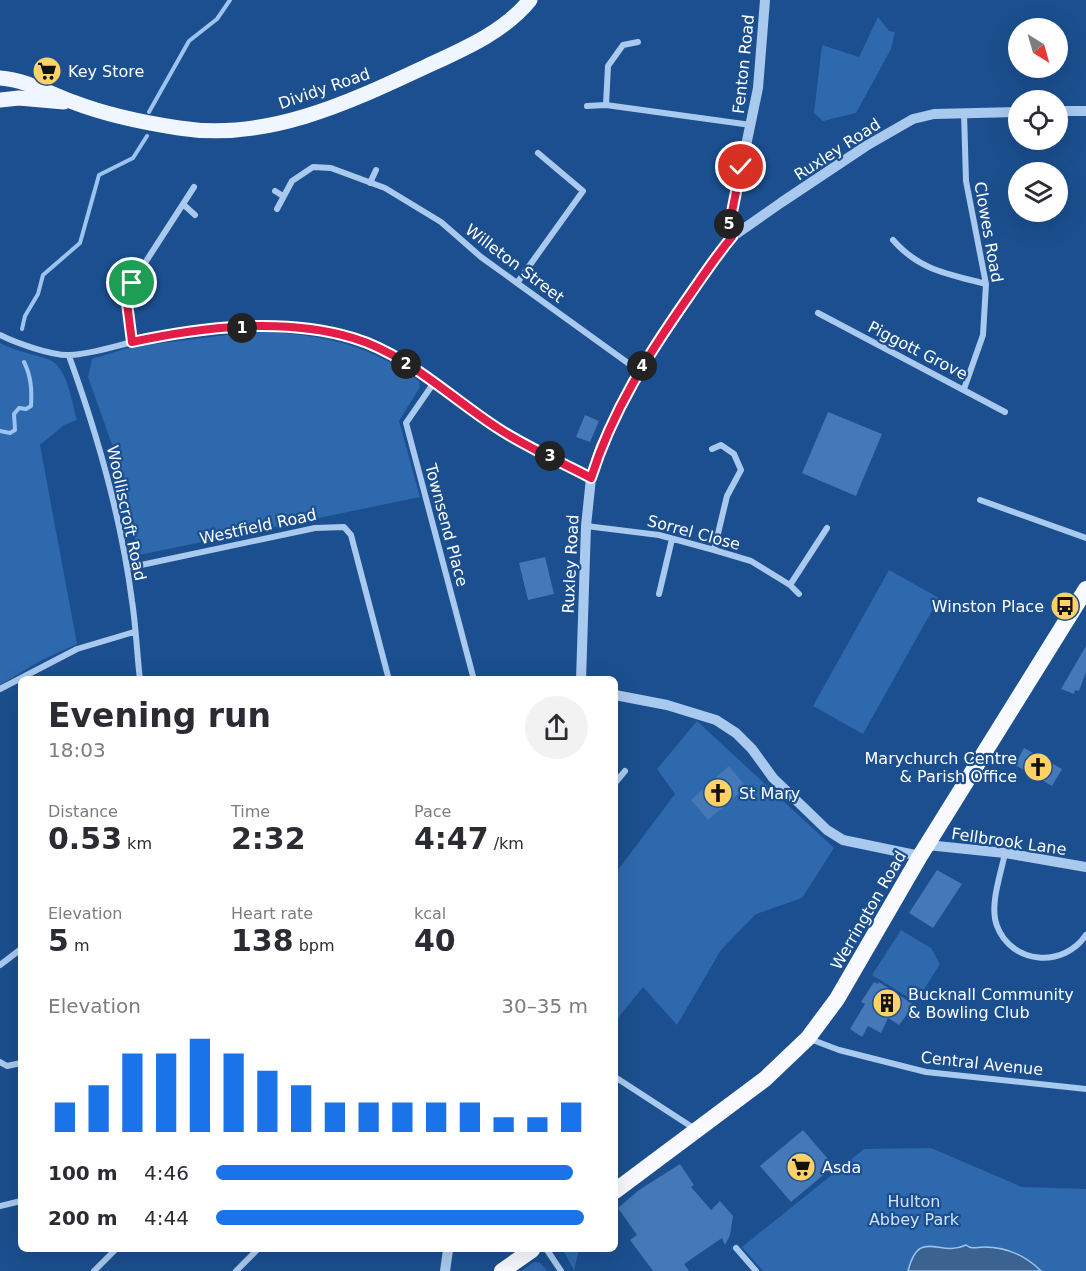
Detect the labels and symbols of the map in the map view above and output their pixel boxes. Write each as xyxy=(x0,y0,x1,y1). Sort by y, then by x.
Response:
street label: Fenton Road xyxy=(729,13,758,115)
north arrow xyxy=(1008,18,1068,78)
supermarket icon: Key Store xyxy=(31,55,63,87)
place label: Key Store xyxy=(68,62,144,81)
street label: Dividy Road xyxy=(276,64,372,113)
street label: Ruxley Road xyxy=(791,114,884,184)
pin xyxy=(715,141,766,192)
street label: Clowes Road xyxy=(970,180,1007,284)
pin: 5 xyxy=(714,209,744,239)
street label: Willeton Street xyxy=(462,220,568,307)
pin xyxy=(106,257,157,308)
pin: 1 xyxy=(227,313,257,343)
street label: Piggott Grove xyxy=(865,317,971,384)
pin: 2 xyxy=(391,349,421,379)
pin: 4 xyxy=(627,351,657,381)
pin: 3 xyxy=(535,441,565,471)
street label: Woolliscroft Road xyxy=(103,444,150,582)
street label: Townsend Place xyxy=(421,461,472,589)
street label: Westfield Road xyxy=(198,505,318,548)
street label: Sorrel Close xyxy=(645,511,742,554)
street label: Ruxley Road xyxy=(558,514,583,614)
bus stop icon: Winston Place xyxy=(1049,590,1081,622)
place label: Winston Place xyxy=(932,597,1044,616)
place label: Marychurch Centre & Parish Office xyxy=(865,749,1017,786)
church icon: Marychurch Centre & Parish Office xyxy=(1022,751,1054,783)
church icon: St Mary xyxy=(702,777,734,809)
place label: St Mary xyxy=(739,784,800,803)
street label: Fellbrook Lane xyxy=(950,824,1068,859)
street label: Werrington Road xyxy=(827,848,910,973)
place label: Bucknall Community & Bowling Club xyxy=(908,985,1074,1022)
building icon: Bucknall Community & Bowling Club xyxy=(871,987,903,1019)
street label: Central Avenue xyxy=(920,1048,1044,1079)
supermarket icon: Asda xyxy=(785,1151,817,1183)
place label: Asda xyxy=(822,1158,861,1177)
park label: Hulton Abbey Park xyxy=(869,1192,960,1229)

